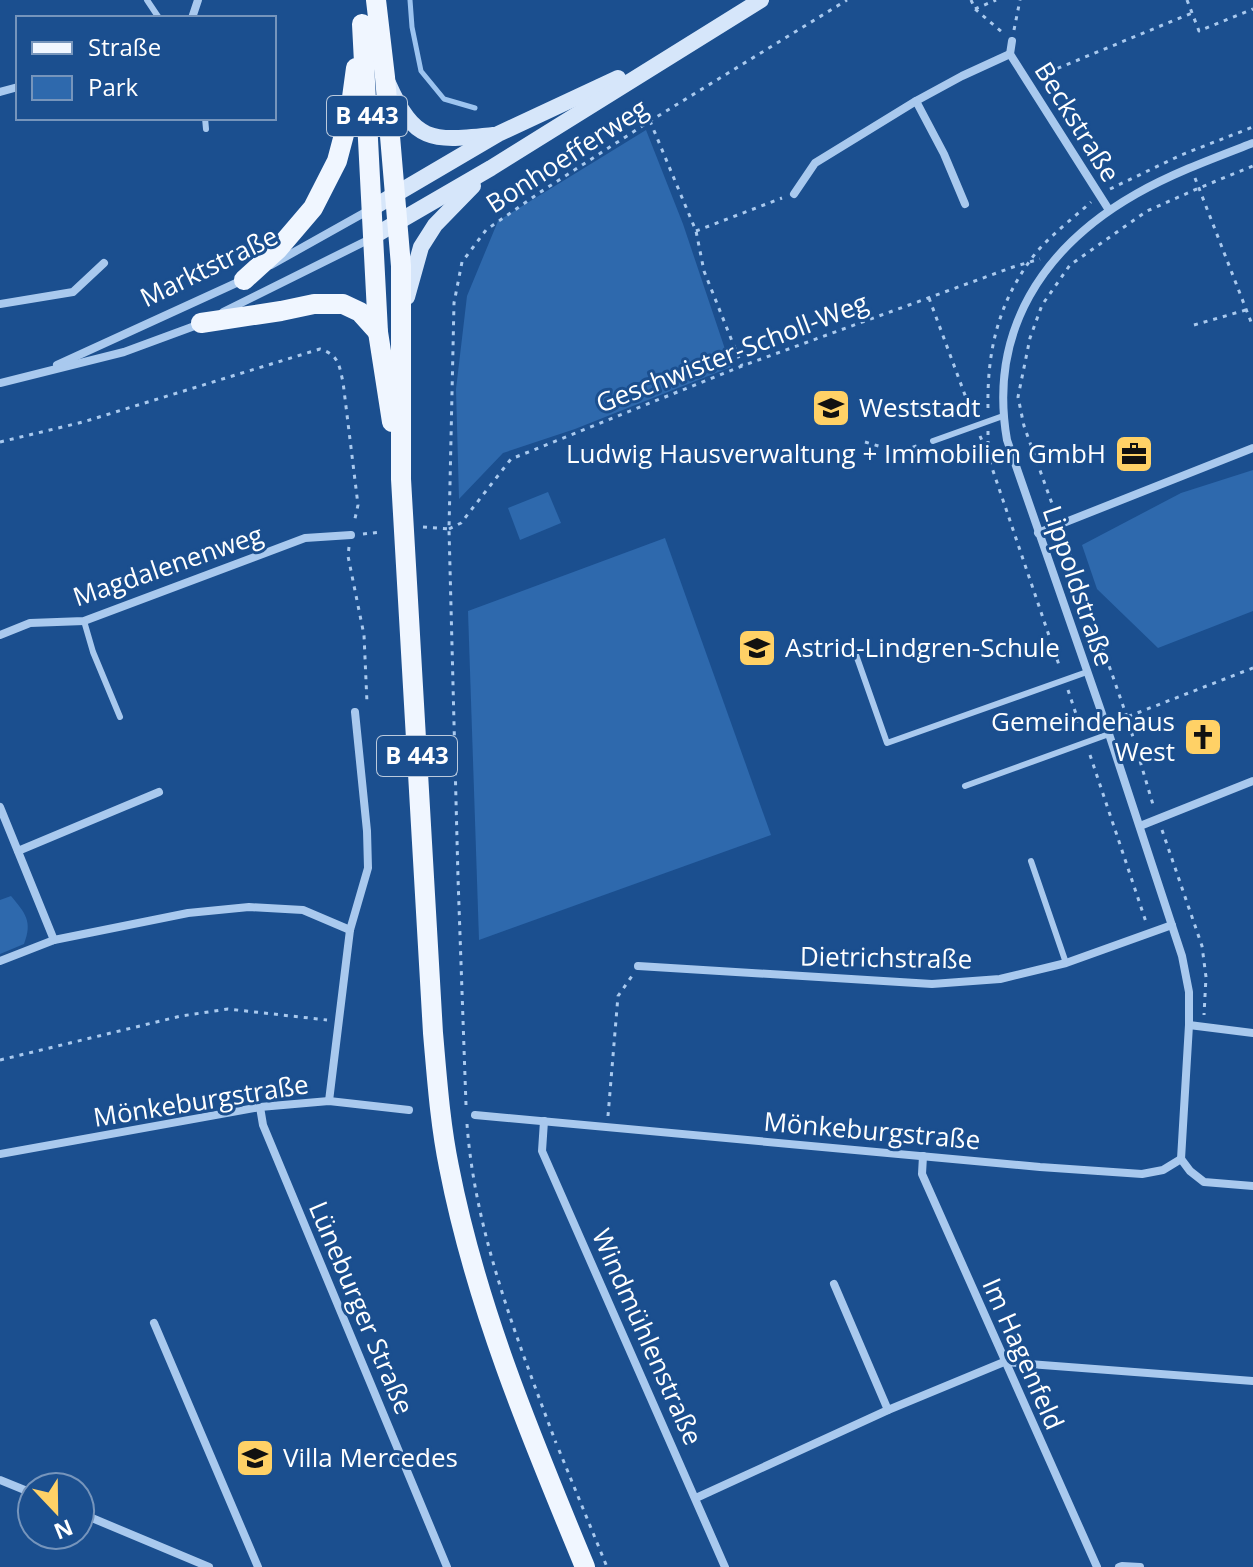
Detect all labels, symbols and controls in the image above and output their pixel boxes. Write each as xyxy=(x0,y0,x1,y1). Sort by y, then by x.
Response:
legend xyxy=(16,16,276,120)
text: Straße xyxy=(88,30,161,63)
street label: Beckstraße xyxy=(1027,55,1129,188)
text: Park xyxy=(88,70,139,103)
street label: Bonhoefferweg xyxy=(479,89,654,221)
road number: B 443 xyxy=(327,96,407,136)
street label: Marktstraße xyxy=(134,217,283,315)
street label: Geschwister-Scholl-Weg xyxy=(590,284,873,421)
school or university icon: Weststadt xyxy=(810,387,852,429)
place label: Weststadt xyxy=(859,389,981,425)
office icon: Ludwig Hausverwaltung + Immobilien GmbH xyxy=(1113,433,1155,475)
place label: Ludwig Hausverwaltung + Immobilien GmbH xyxy=(566,435,1106,471)
street label: Lippoldstraße xyxy=(1035,501,1123,671)
street label: Magdalenenweg xyxy=(68,516,268,614)
school or university icon: Astrid-Lindgren-Schule xyxy=(736,627,778,669)
place label: Astrid-Lindgren-Schule xyxy=(785,629,1060,665)
place label: Gemeindehaus West xyxy=(991,703,1175,769)
church icon: Gemeindehaus West xyxy=(1182,716,1224,758)
road number: B 443 xyxy=(377,736,457,776)
street label: Dietrichstraße xyxy=(800,937,973,977)
street label: Mönkeburgstraße xyxy=(91,1065,311,1135)
street label: Mönkeburgstraße xyxy=(762,1103,982,1157)
street label: Lüneburger Straße xyxy=(301,1196,423,1420)
street label: Windmühlenstraße xyxy=(584,1223,712,1450)
street label: Im Hagenfeld xyxy=(974,1272,1073,1435)
school or university icon: Villa Mercedes xyxy=(234,1437,276,1479)
place label: Villa Mercedes xyxy=(283,1439,458,1475)
north arrow xyxy=(16,1471,96,1551)
text: N xyxy=(50,1513,78,1548)

